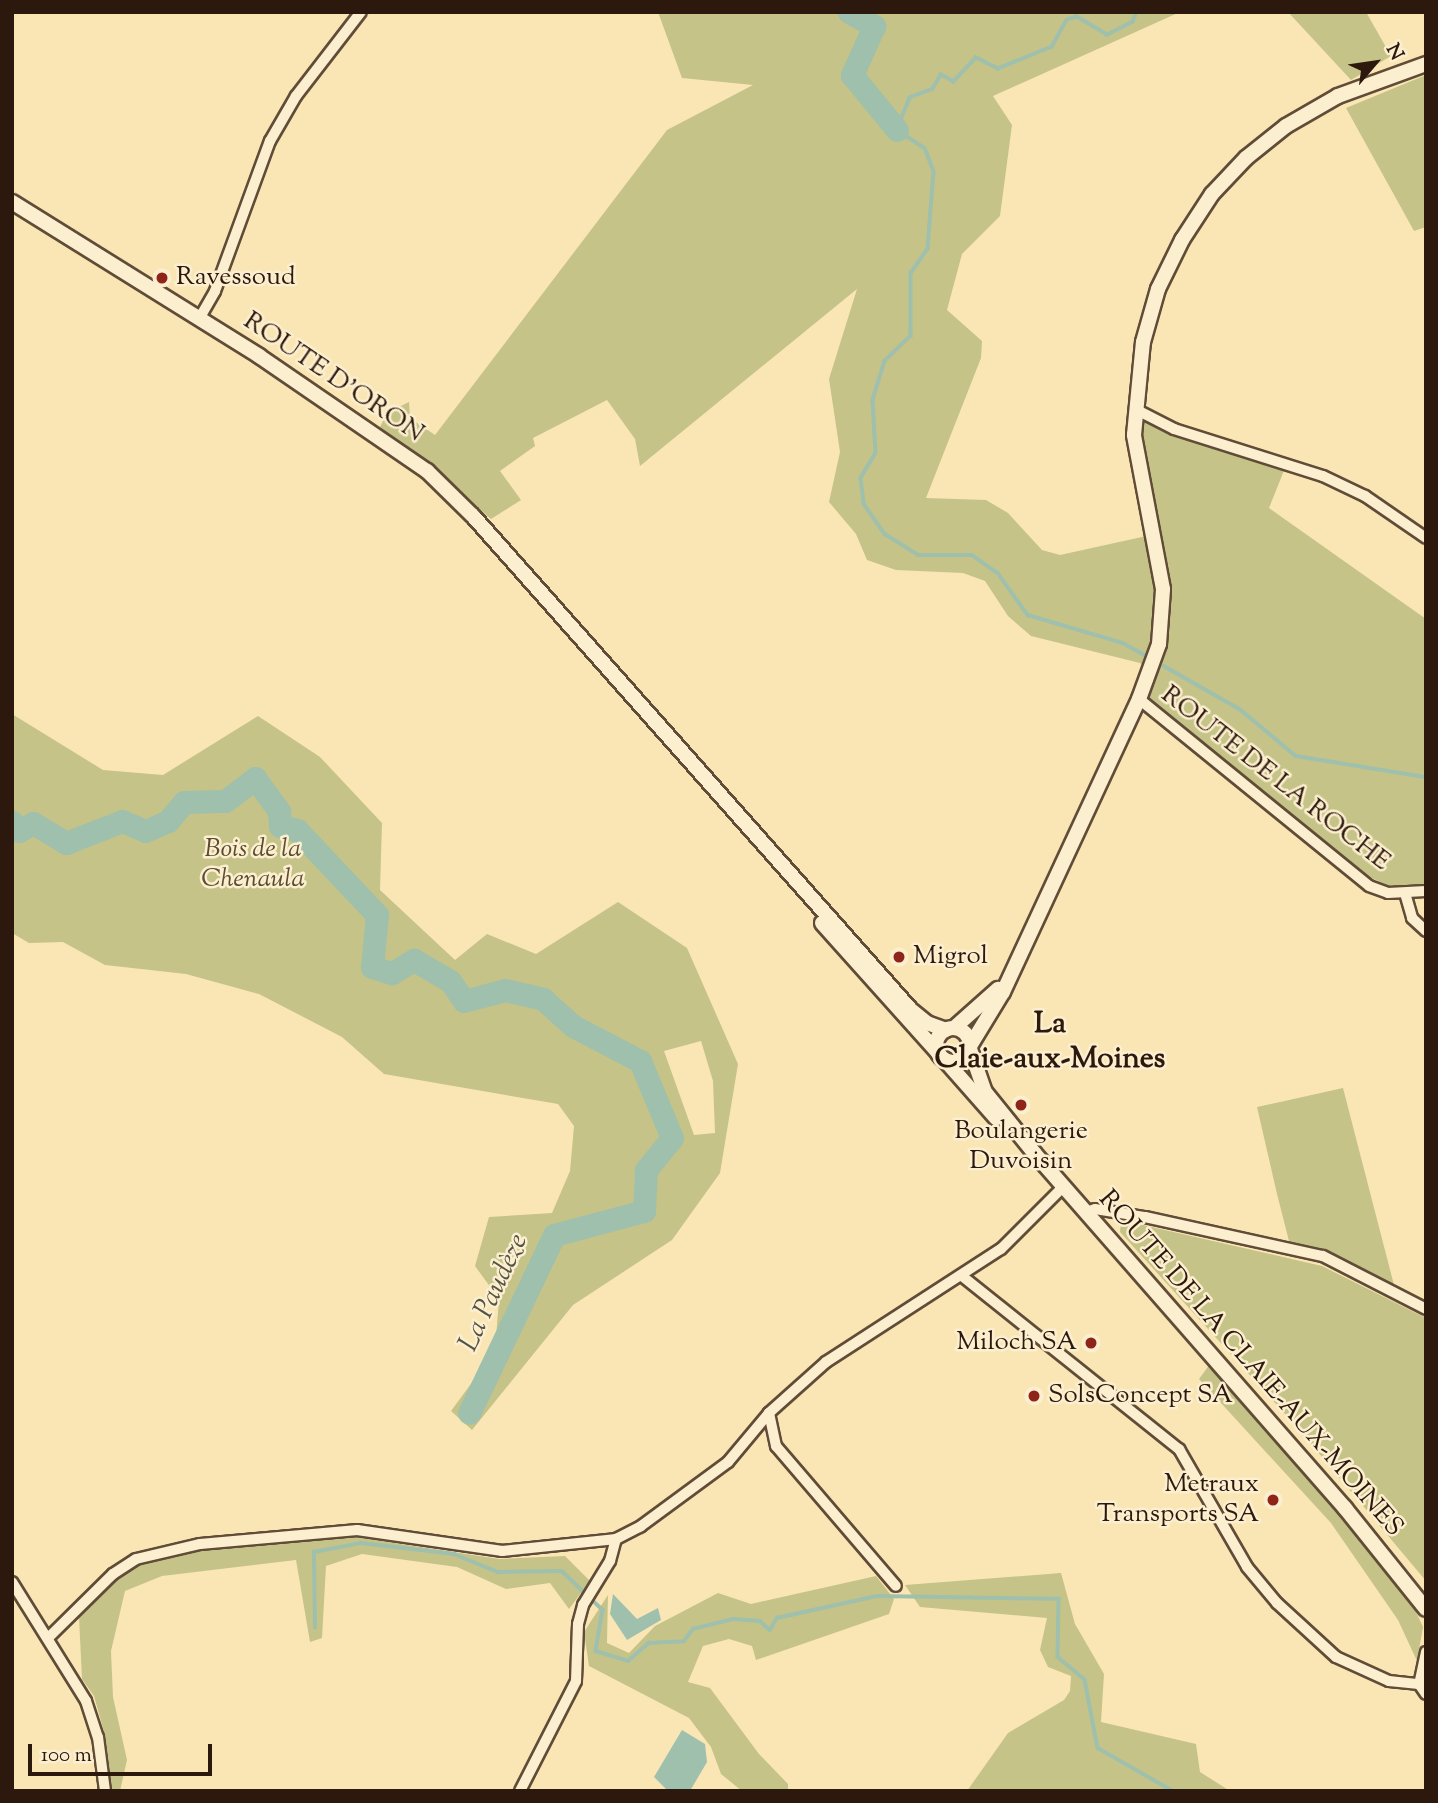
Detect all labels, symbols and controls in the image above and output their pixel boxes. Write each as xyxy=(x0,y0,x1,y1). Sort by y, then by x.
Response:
north arrow xyxy=(1340,28,1410,98)
text: N xyxy=(1378,39,1409,66)
place label: Ravessoud xyxy=(176,262,296,294)
marker: Ravessoud xyxy=(154,270,170,286)
street label: ROUTE D'ORON xyxy=(237,306,429,450)
street label: ROUTE DE LA ROCHE xyxy=(1154,680,1396,878)
park label: Bois de la Chenaula xyxy=(201,834,305,896)
place label: Migrol xyxy=(913,941,988,973)
marker: Migrol xyxy=(891,949,907,965)
district label: La Claie-aux-Moines xyxy=(935,1007,1165,1078)
marker: Boulangerie Duvoisin xyxy=(1013,1097,1029,1113)
place label: Boulangerie Duvoisin xyxy=(954,1116,1088,1178)
street label: ROUTE DE LA CLAIE-AUX-MOINES xyxy=(1091,1184,1409,1544)
water label: La Paudèze xyxy=(452,1229,536,1357)
place label: Miloch SA xyxy=(956,1327,1077,1359)
marker: Miloch SA xyxy=(1083,1335,1099,1351)
place label: SolsConcept SA xyxy=(1048,1380,1233,1412)
marker: SolsConcept SA xyxy=(1026,1388,1042,1404)
place label: Metraux Transports SA xyxy=(1097,1469,1259,1530)
marker: Metraux Transports SA xyxy=(1265,1492,1281,1508)
scale bar xyxy=(32,1730,215,1774)
text: 100 m xyxy=(41,1741,92,1771)

